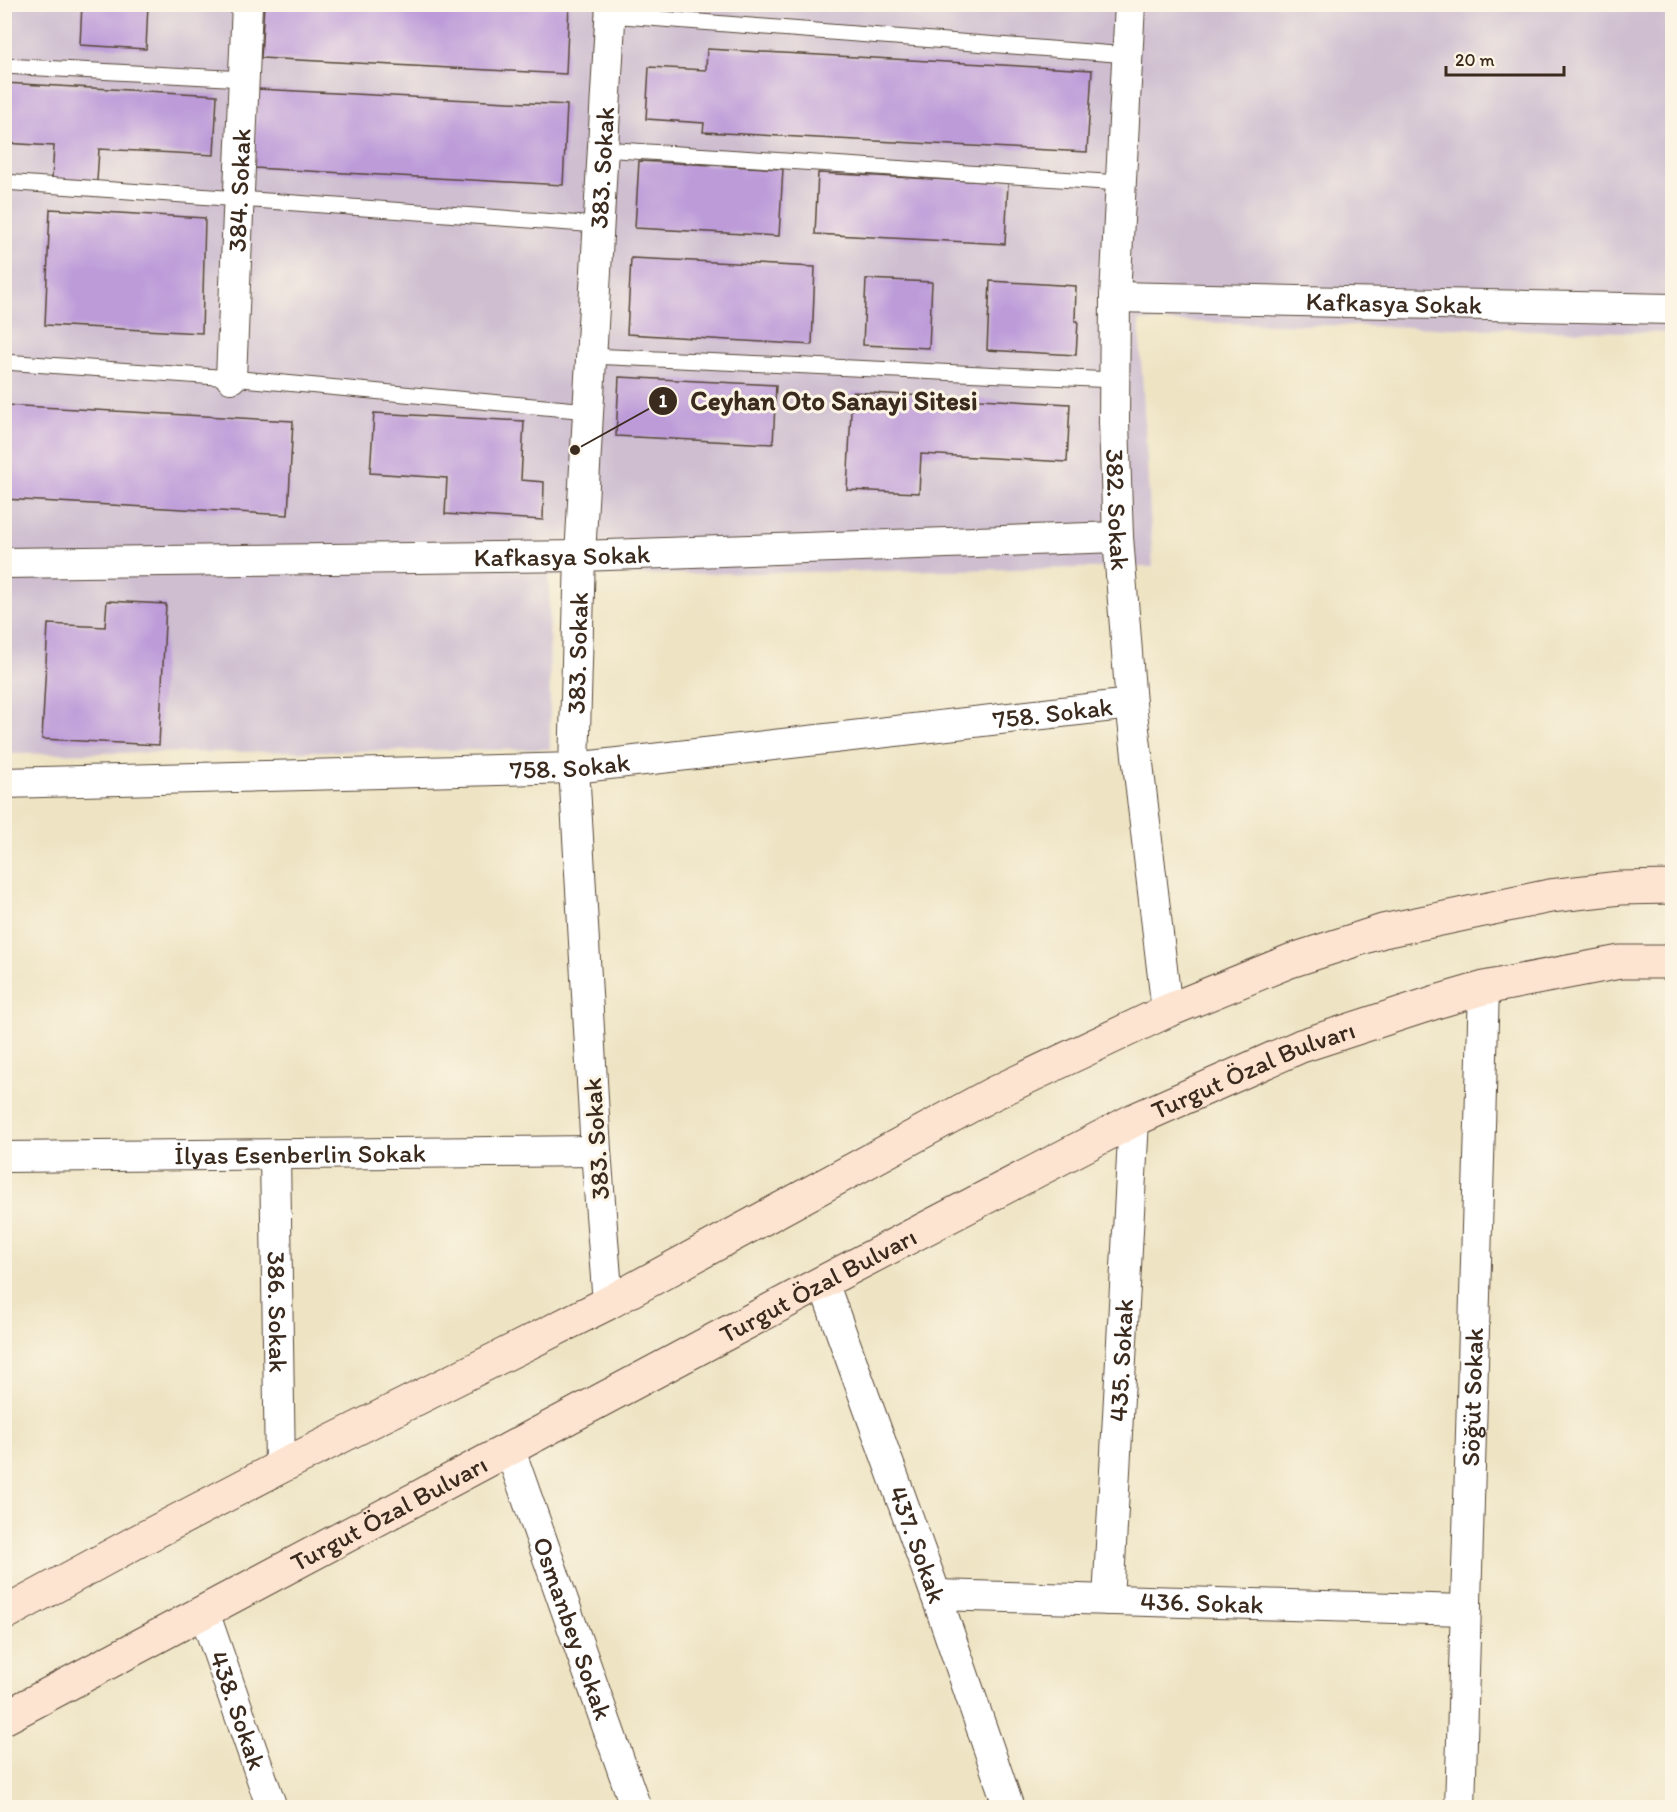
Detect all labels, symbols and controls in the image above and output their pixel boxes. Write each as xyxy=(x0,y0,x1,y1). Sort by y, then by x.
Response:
scale bar xyxy=(1446,39,1564,77)
text: 20 m xyxy=(1455,49,1495,71)
street label: 383. Sokak xyxy=(582,106,621,230)
street label: 384. Sokak xyxy=(220,128,258,253)
street label: Kafkasya Sokak xyxy=(1305,285,1483,321)
callout: Ceyhan Oto Sanayi Sitesi xyxy=(648,378,990,423)
text: Ceyhan Oto Sanayi Sitesi xyxy=(690,384,978,417)
text: 1 xyxy=(659,390,668,412)
street label: 382. Sokak xyxy=(1099,448,1137,572)
street label: Kafkasya Sokak xyxy=(473,538,651,573)
street label: 383. Sokak xyxy=(560,592,595,715)
street label: 758. Sokak xyxy=(991,690,1114,736)
street label: 758. Sokak xyxy=(509,746,632,786)
street label: Turgut Özal Bulvarı xyxy=(1146,1013,1359,1126)
street label: 383. Sokak xyxy=(576,1077,616,1201)
street label: İlyas Esenberlin Sokak xyxy=(174,1137,426,1171)
street label: Turgut Özal Bulvarı xyxy=(714,1220,922,1350)
street label: 386. Sokak xyxy=(261,1251,294,1373)
street label: 435. Sokak xyxy=(1102,1298,1140,1423)
street label: Söğüt Sokak xyxy=(1454,1327,1490,1467)
street label: Turgut Özal Bulvarı xyxy=(285,1448,493,1578)
street label: 437. Sokak xyxy=(882,1481,954,1607)
street label: Osmanbey Sokak xyxy=(526,1532,620,1725)
street label: 436. Sokak xyxy=(1140,1585,1264,1620)
street label: 438. Sokak xyxy=(203,1647,273,1774)

